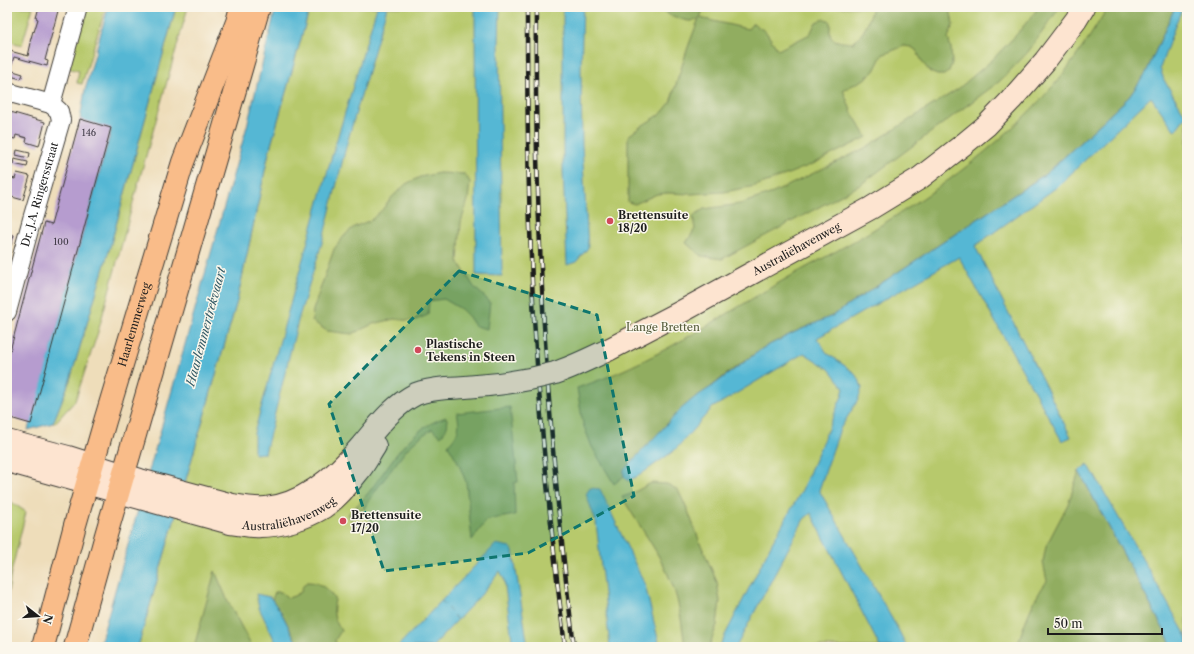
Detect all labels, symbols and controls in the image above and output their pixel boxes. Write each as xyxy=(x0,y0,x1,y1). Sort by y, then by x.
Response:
house number: 146 xyxy=(82,127,96,138)
street label: Dr. J.A. Ringersstraat xyxy=(18,140,61,248)
place label: Brettensuite 18/20 xyxy=(618,208,689,235)
marker: Brettensuite 18/20 xyxy=(605,216,615,226)
street label: Australiëhavenweg xyxy=(749,219,843,279)
house number: 100 xyxy=(53,236,69,247)
water label: Haarlemmertrekvaart xyxy=(182,265,229,389)
street label: Haarlemmerweg xyxy=(115,281,153,368)
park label: Lange Bretten xyxy=(626,320,700,334)
place label: Plastische Tekens in Steen xyxy=(426,337,516,364)
marker: Plastische Tekens in Steen xyxy=(413,345,423,355)
street label: Australiëhavenweg xyxy=(240,494,339,533)
place label: Brettensuite 17/20 xyxy=(351,508,422,535)
marker: Brettensuite 17/20 xyxy=(338,516,348,526)
north arrow xyxy=(18,596,58,636)
scale bar xyxy=(1048,610,1162,636)
text: N xyxy=(39,612,56,626)
text: 50 m xyxy=(1054,616,1083,631)

